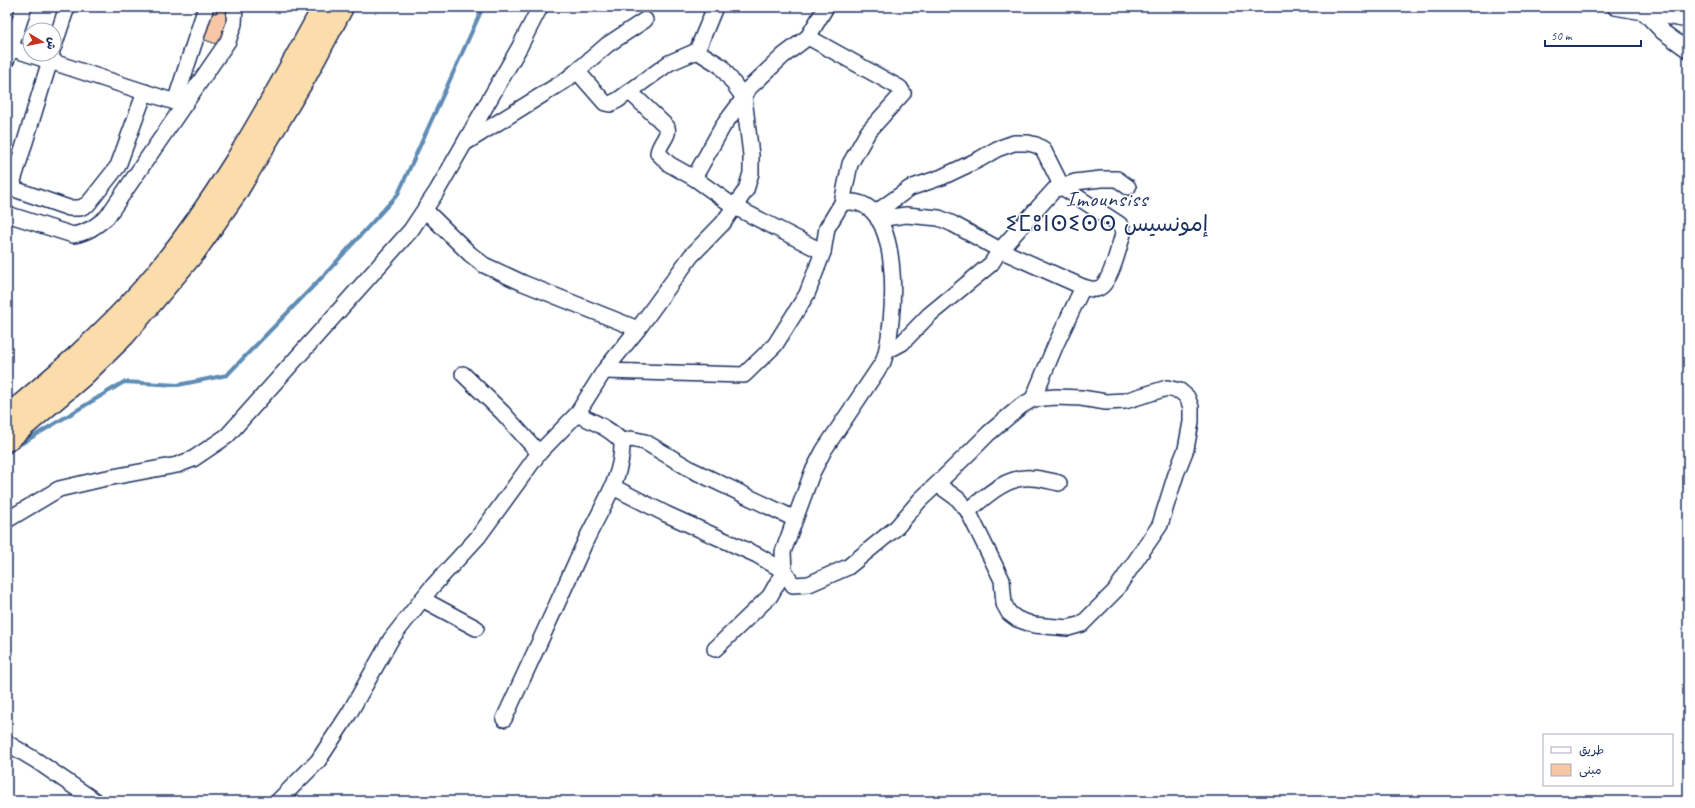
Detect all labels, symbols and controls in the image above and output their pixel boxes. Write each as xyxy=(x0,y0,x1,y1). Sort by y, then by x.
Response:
north arrow xyxy=(22,22,62,62)
scale bar xyxy=(1545,22,1641,48)
text: 50 m xyxy=(1551,28,1573,44)
text: ش xyxy=(44,37,60,51)
district label: Imounsiss ⵉⵎⵓⵏⵙⵉⵙⵙ إمونسيس xyxy=(1006,185,1208,238)
legend xyxy=(1543,734,1673,786)
text: طريق xyxy=(1579,742,1604,758)
text: مبنى xyxy=(1579,762,1602,778)

